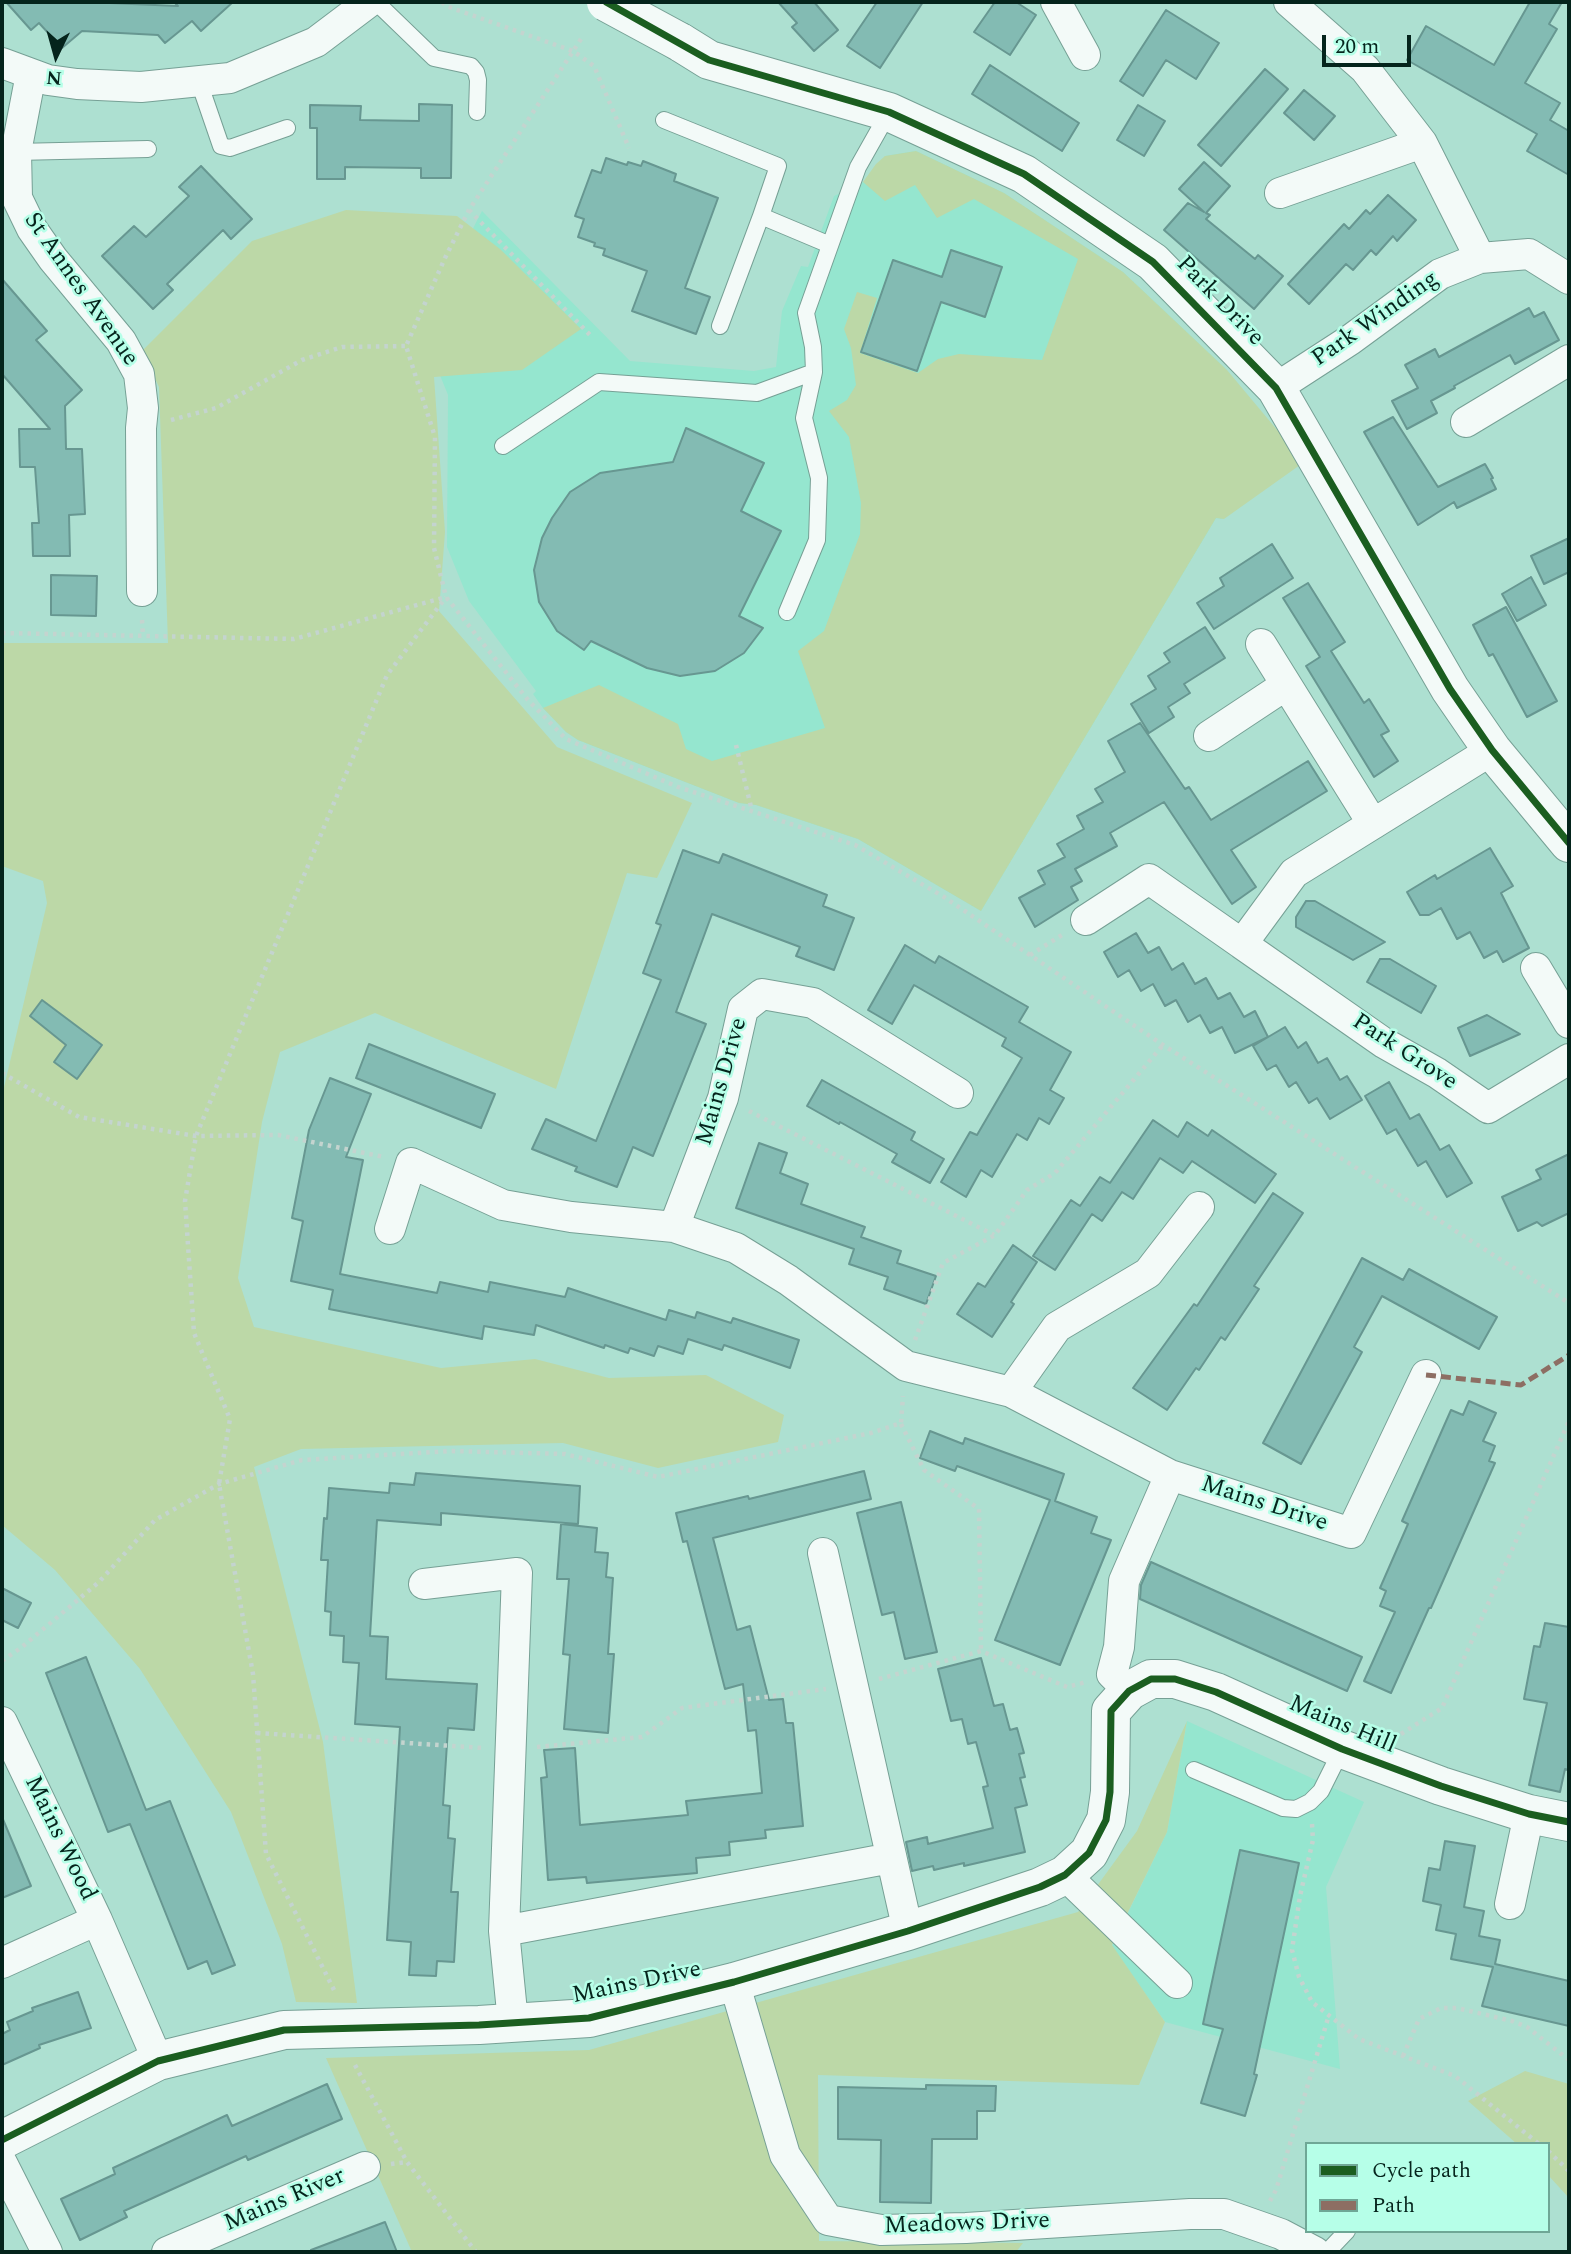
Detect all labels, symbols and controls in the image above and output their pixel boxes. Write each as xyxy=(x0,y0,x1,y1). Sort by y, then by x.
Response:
north arrow xyxy=(21,21,91,91)
scale bar xyxy=(1326,21,1415,65)
text: 20 m xyxy=(1335,31,1379,63)
text: N xyxy=(45,62,63,93)
street label: St Annes Avenue xyxy=(16,208,144,372)
street label: Park Drive xyxy=(1169,251,1269,353)
street label: Park Winding xyxy=(1307,266,1445,374)
street label: Park Grove xyxy=(1346,1008,1462,1098)
street label: Mains Drive xyxy=(691,1015,755,1149)
street label: Mains Drive xyxy=(1197,1471,1331,1539)
street label: Mains Hill xyxy=(1284,1691,1400,1761)
street label: Mains Wood xyxy=(16,1772,102,1906)
street label: Mains Drive xyxy=(570,1956,704,2012)
legend xyxy=(1305,2142,1550,2233)
text: Cycle path xyxy=(1372,2155,1471,2187)
street label: Mains River xyxy=(220,2163,350,2239)
text: Path xyxy=(1372,2190,1415,2222)
street label: Meadows Drive xyxy=(884,2208,1050,2242)

